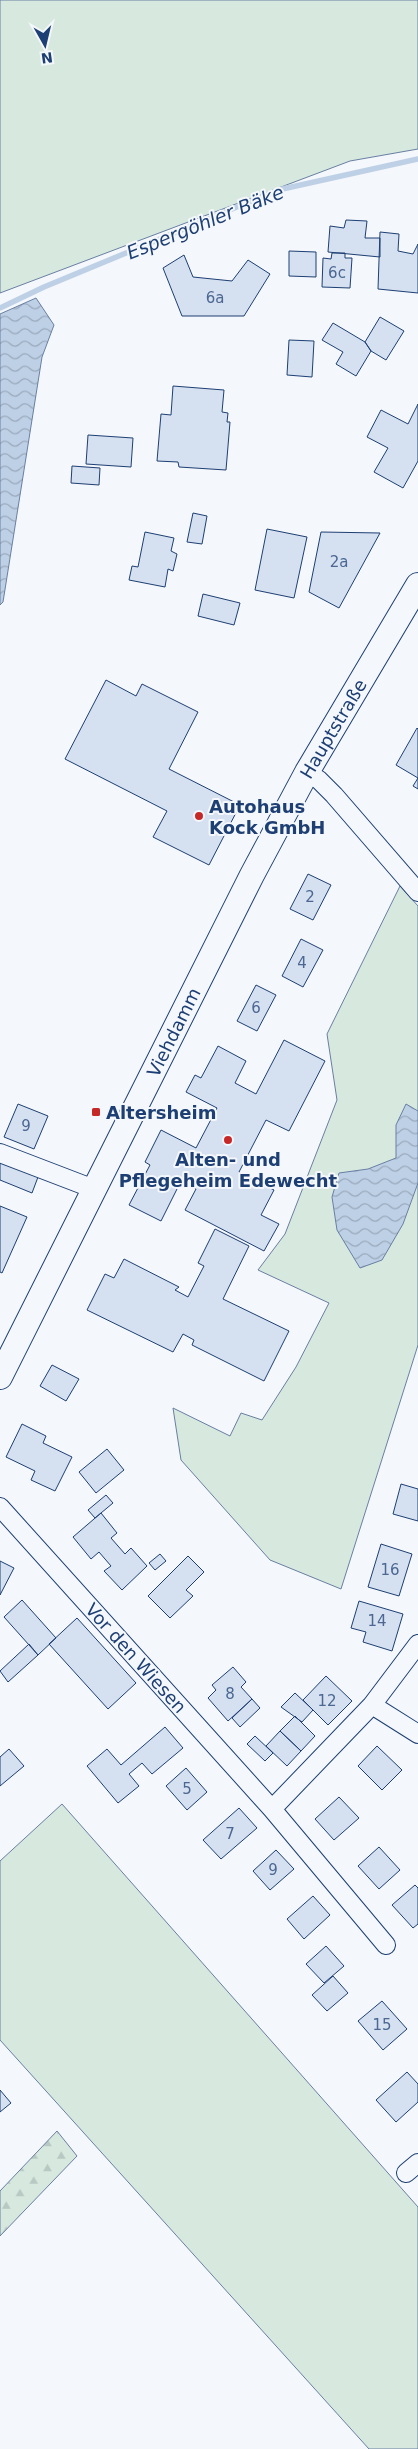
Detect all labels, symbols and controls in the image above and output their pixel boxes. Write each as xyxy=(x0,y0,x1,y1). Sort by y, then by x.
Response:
north arrow xyxy=(20,20,70,70)
text: N xyxy=(40,49,54,67)
water label: Espergöhler Bäke xyxy=(123,180,287,264)
house number: 6c xyxy=(328,264,346,282)
house number: 6a xyxy=(206,289,224,307)
house number: 2a xyxy=(330,553,348,571)
street label: Hauptstraße xyxy=(295,675,370,782)
place label: Autohaus Kock GmbH xyxy=(209,796,325,838)
marker: Autohaus Kock GmbH xyxy=(193,810,205,822)
house number: 2 xyxy=(305,888,315,906)
house number: 4 xyxy=(297,954,307,972)
street label: Viehdamm xyxy=(142,984,204,1080)
house number: 6 xyxy=(251,999,261,1017)
place label: Altersheim xyxy=(106,1102,216,1123)
marker: Altersheim xyxy=(90,1106,102,1118)
house number: 9 xyxy=(21,1117,31,1135)
marker: Alten- und Pflegeheim Edewecht xyxy=(222,1134,234,1146)
place label: Alten- und Pflegeheim Edewecht xyxy=(119,1149,338,1191)
house number: 16 xyxy=(380,1561,400,1579)
street label: Vor den Wiesen xyxy=(81,1599,191,1717)
house number: 14 xyxy=(367,1612,387,1630)
house number: 8 xyxy=(225,1685,235,1703)
house number: 12 xyxy=(317,1692,337,1710)
house number: 5 xyxy=(182,1780,192,1798)
house number: 7 xyxy=(225,1825,235,1843)
house number: 9 xyxy=(268,1861,278,1879)
house number: 15 xyxy=(372,2016,392,2034)

